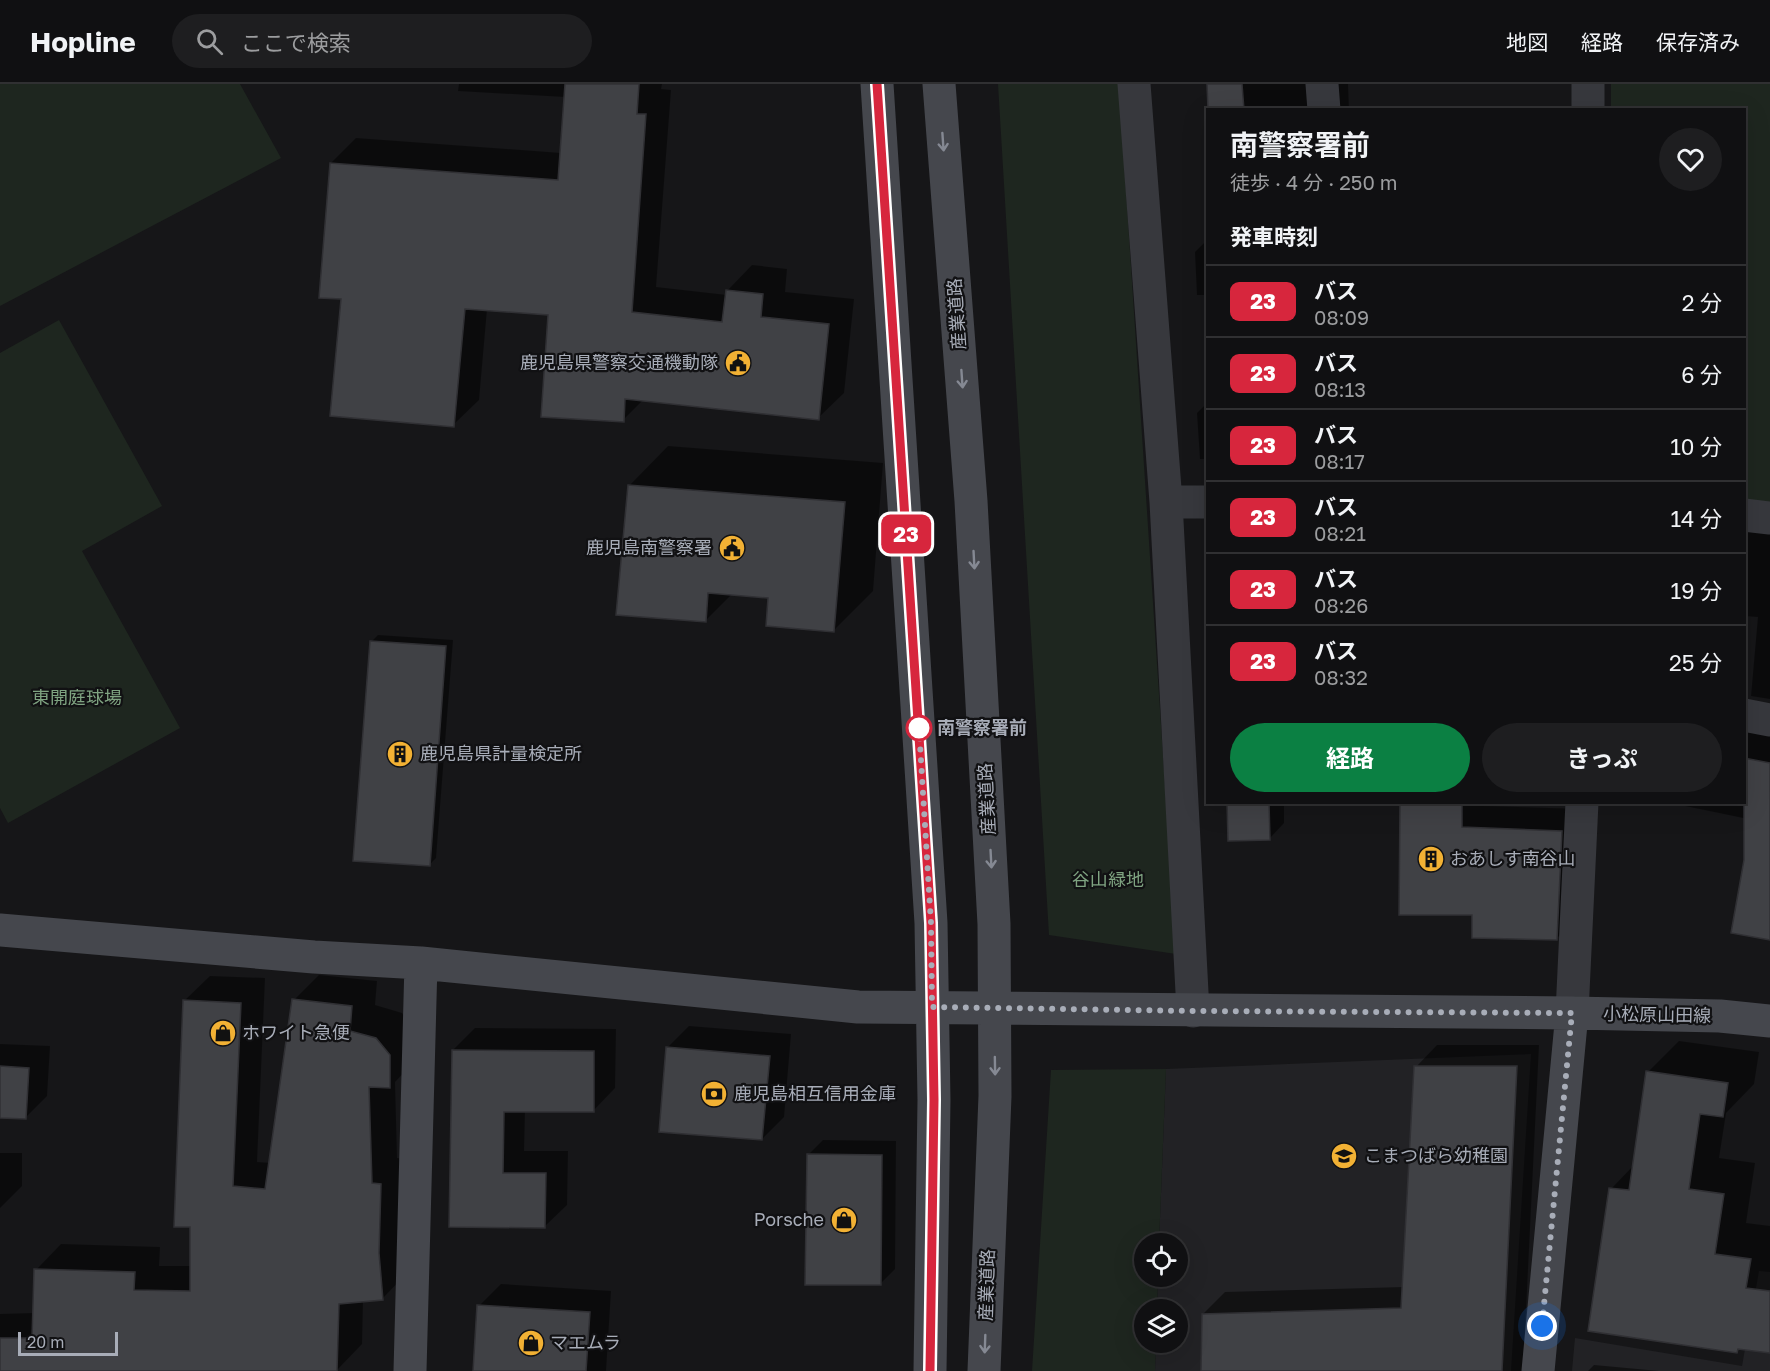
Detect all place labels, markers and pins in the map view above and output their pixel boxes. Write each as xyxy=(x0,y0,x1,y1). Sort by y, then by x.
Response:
public building icon: 鹿児島県警察交通機動隊 xyxy=(723,348,753,378)
place label: 鹿児島県警察交通機動隊 xyxy=(520,351,718,373)
public building icon: 鹿児島南警察署 xyxy=(717,533,747,563)
place label: 鹿児島南警察署 xyxy=(586,536,712,558)
marker: 南警察署前 xyxy=(906,715,932,741)
place label: 南警察署前 xyxy=(937,716,1027,738)
building icon: 鹿児島県計量検定所 xyxy=(385,739,415,769)
place label: 鹿児島県計量検定所 xyxy=(420,742,582,764)
building icon: おあしす南谷山 xyxy=(1416,844,1446,874)
place label: おあしす南谷山 xyxy=(1450,847,1576,869)
shop icon: ホワイト急便 xyxy=(208,1018,238,1048)
place label: ホワイト急便 xyxy=(242,1021,350,1043)
bank icon: 鹿児島相互信用金庫 xyxy=(699,1079,729,1109)
place label: 鹿児島相互信用金庫 xyxy=(734,1082,896,1104)
school or university icon: こまつばら幼稚園 xyxy=(1329,1141,1359,1171)
place label: こまつばら幼稚園 xyxy=(1364,1144,1508,1166)
shop icon: Porsche xyxy=(829,1205,859,1235)
place label: Porsche xyxy=(754,1208,824,1230)
shop icon: マエムラ xyxy=(516,1328,546,1358)
place label: マエムラ xyxy=(550,1331,621,1353)

